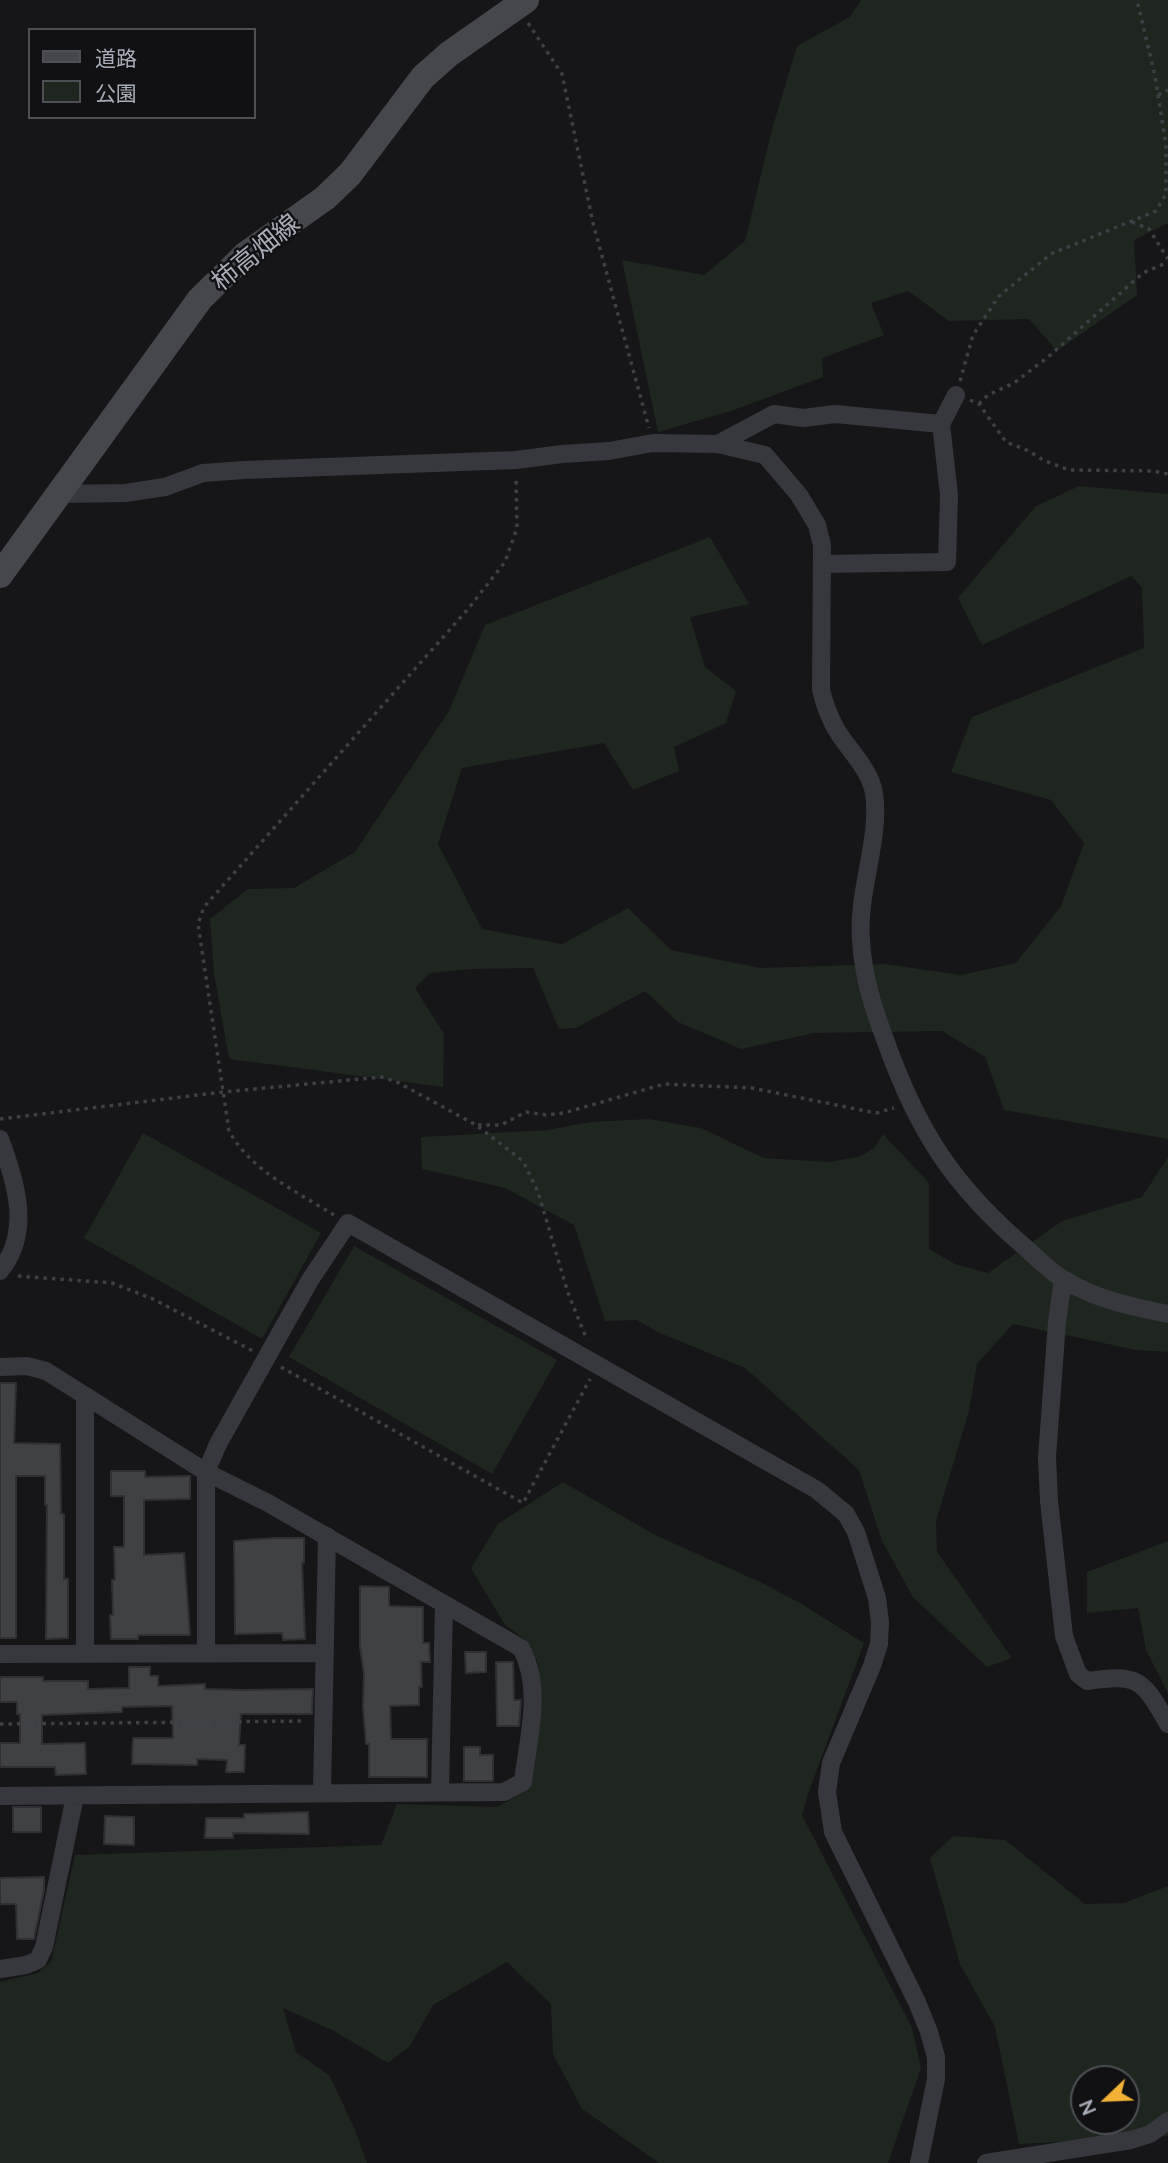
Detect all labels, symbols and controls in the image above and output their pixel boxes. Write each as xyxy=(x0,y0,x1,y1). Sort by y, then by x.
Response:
legend xyxy=(28,28,256,119)
text: 道路 xyxy=(95,45,137,71)
text: 公園 xyxy=(95,80,137,106)
street label: 柿高畑線 xyxy=(206,208,306,298)
north arrow xyxy=(1070,2065,1140,2135)
text: N xyxy=(1074,2096,1101,2119)

